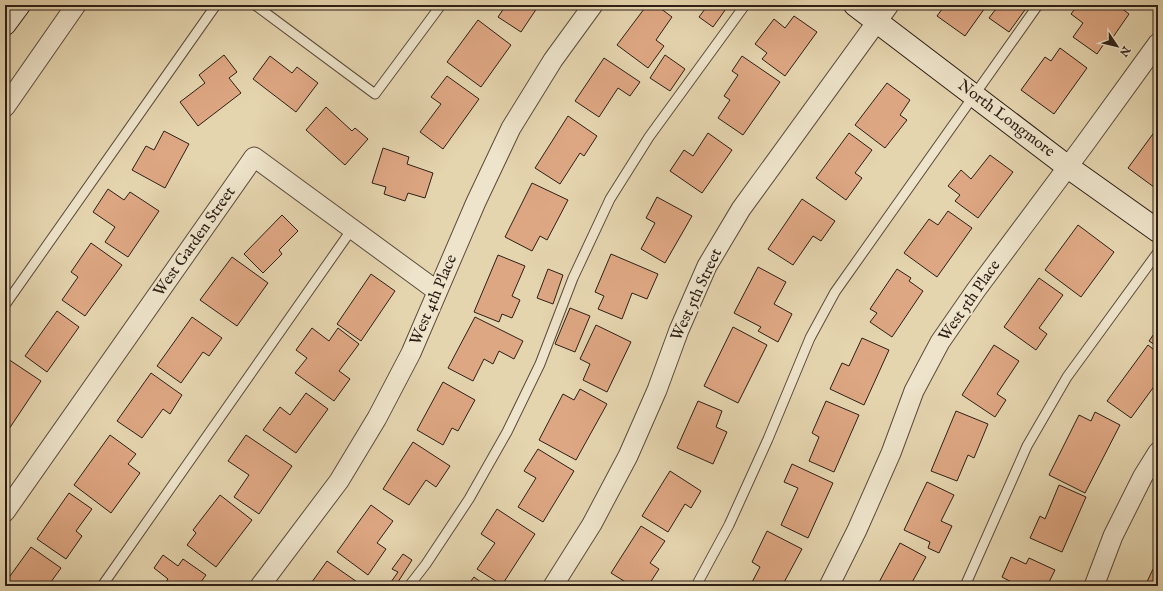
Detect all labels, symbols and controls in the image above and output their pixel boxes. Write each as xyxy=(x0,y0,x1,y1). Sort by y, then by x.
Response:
north arrow xyxy=(1097,26,1137,66)
text: N xyxy=(1116,42,1133,59)
street label: North Longmore xyxy=(953,76,1059,162)
street label: West Garden Street xyxy=(150,183,241,301)
street label: West 5th Street xyxy=(667,245,727,344)
street label: West 4th Place xyxy=(406,252,462,348)
street label: West 5th Place xyxy=(935,257,1005,345)

